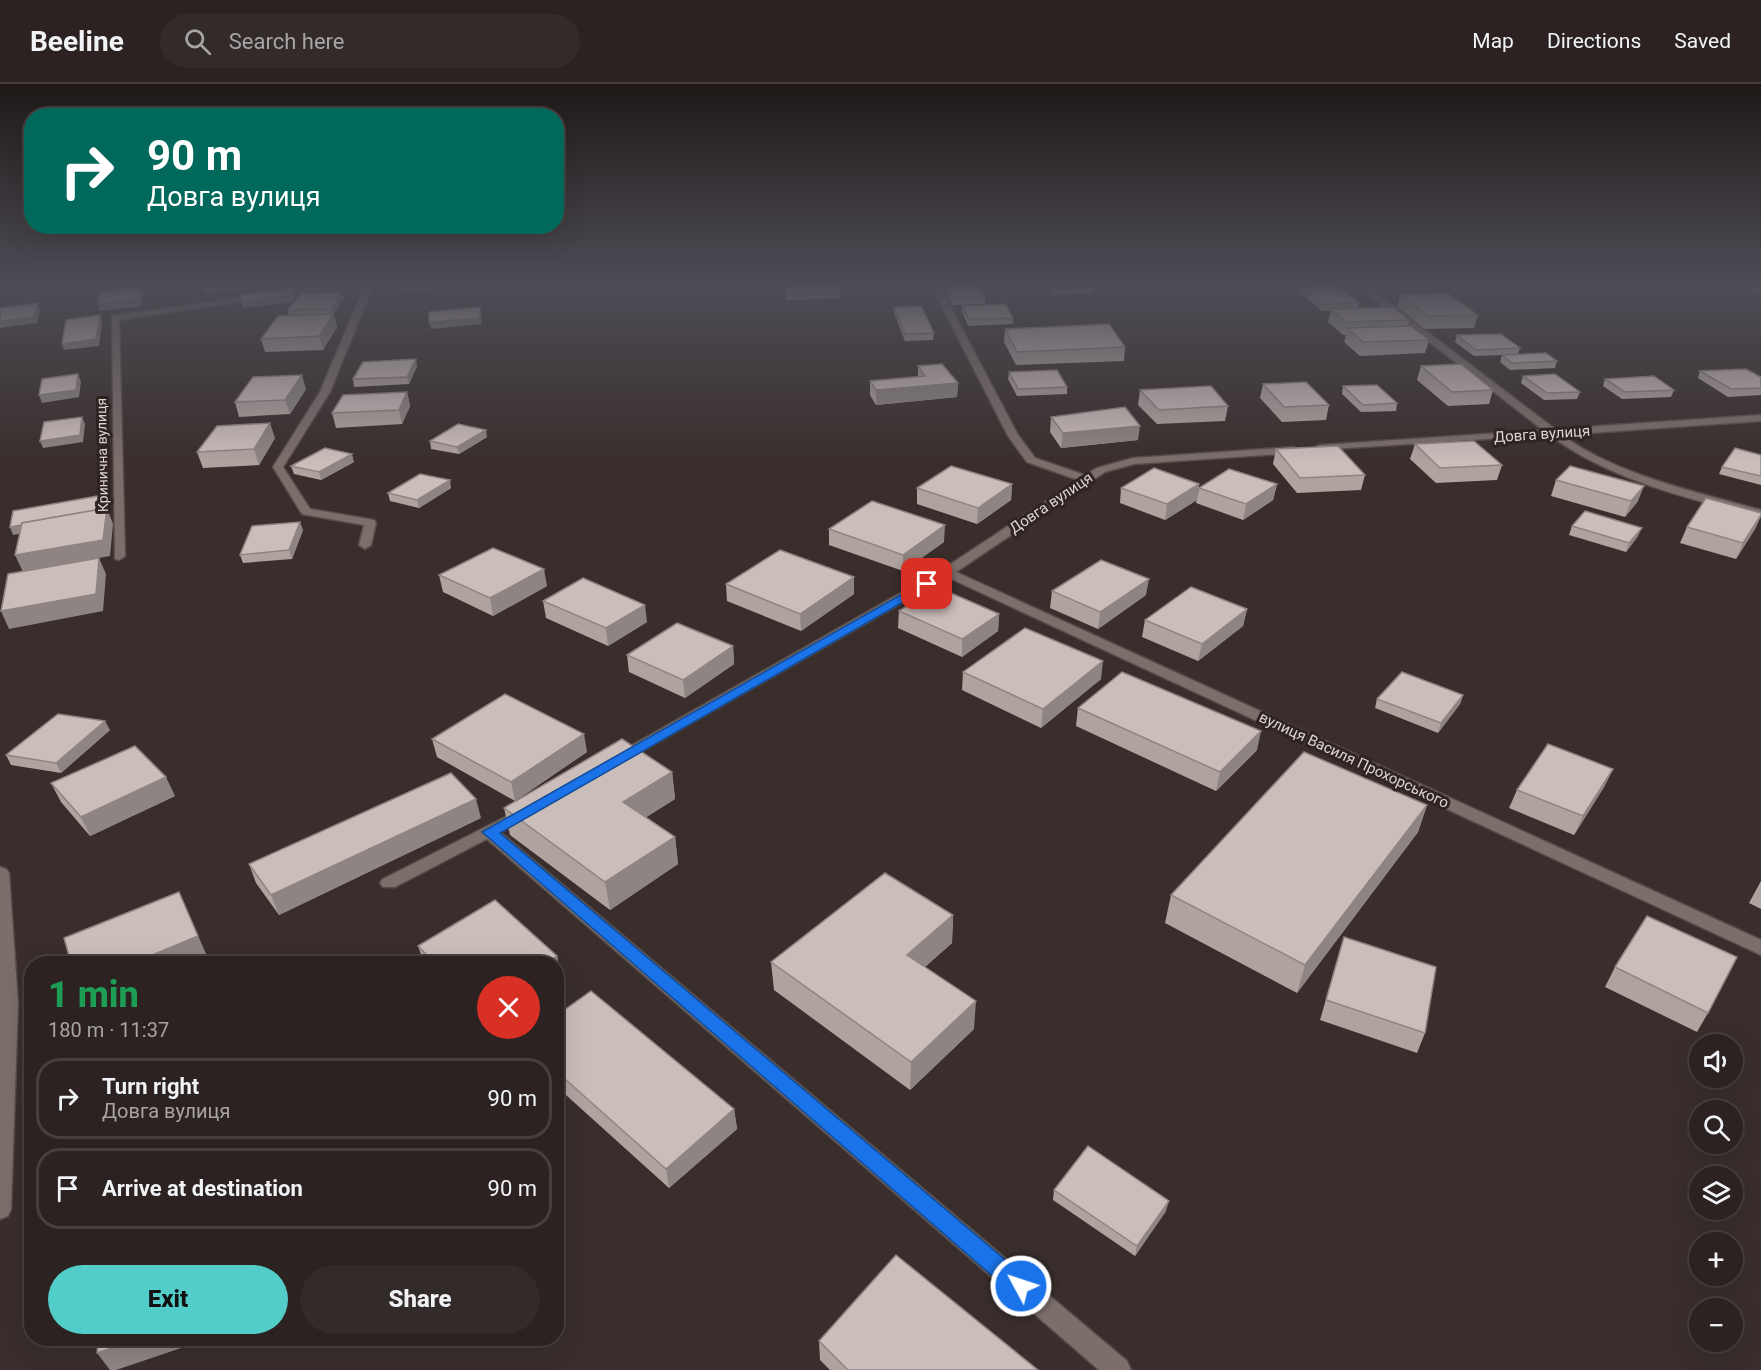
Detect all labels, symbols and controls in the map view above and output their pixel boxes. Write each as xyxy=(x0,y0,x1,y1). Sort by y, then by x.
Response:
search box xyxy=(160,14,580,68)
text: Beeline xyxy=(30,25,124,58)
icon: search xyxy=(181,25,214,58)
text: Search here xyxy=(229,29,345,54)
text: Map xyxy=(1472,29,1514,53)
text: Directions xyxy=(1547,29,1641,53)
text: Saved xyxy=(1674,29,1731,53)
text: 90 m xyxy=(147,131,242,180)
icon: right xyxy=(48,132,126,210)
text: Довга вулиця xyxy=(147,181,321,213)
street label: Кринична вулиця xyxy=(93,398,111,512)
street label: Довга вулиця xyxy=(1493,422,1591,446)
street label: Довга вулиця xyxy=(1006,469,1096,537)
pin xyxy=(901,558,952,609)
icon: arrive xyxy=(910,567,943,600)
street label: вулиця Василя Прохорського xyxy=(1256,708,1452,812)
text: 1 min xyxy=(48,974,139,1016)
button: close xyxy=(477,976,540,1039)
text: 180 m · 11:37 xyxy=(48,1018,169,1042)
map controls xyxy=(1689,1034,1743,1352)
button: sound xyxy=(1689,1034,1743,1088)
text: Turn right xyxy=(102,1074,199,1099)
icon: right xyxy=(51,1082,84,1115)
text: 90 m xyxy=(488,1086,537,1111)
text: Довга вулиця xyxy=(102,1099,231,1123)
button: search xyxy=(1689,1100,1743,1154)
button: layers xyxy=(1689,1166,1743,1220)
icon: arrive xyxy=(51,1172,84,1205)
text: Arrive at destination xyxy=(102,1176,303,1201)
text: 90 m xyxy=(488,1176,537,1201)
button: + xyxy=(1689,1232,1743,1286)
position arrow xyxy=(989,1254,1053,1318)
button: Exit xyxy=(48,1265,288,1334)
button: Share xyxy=(300,1265,540,1334)
button: − xyxy=(1689,1298,1743,1352)

